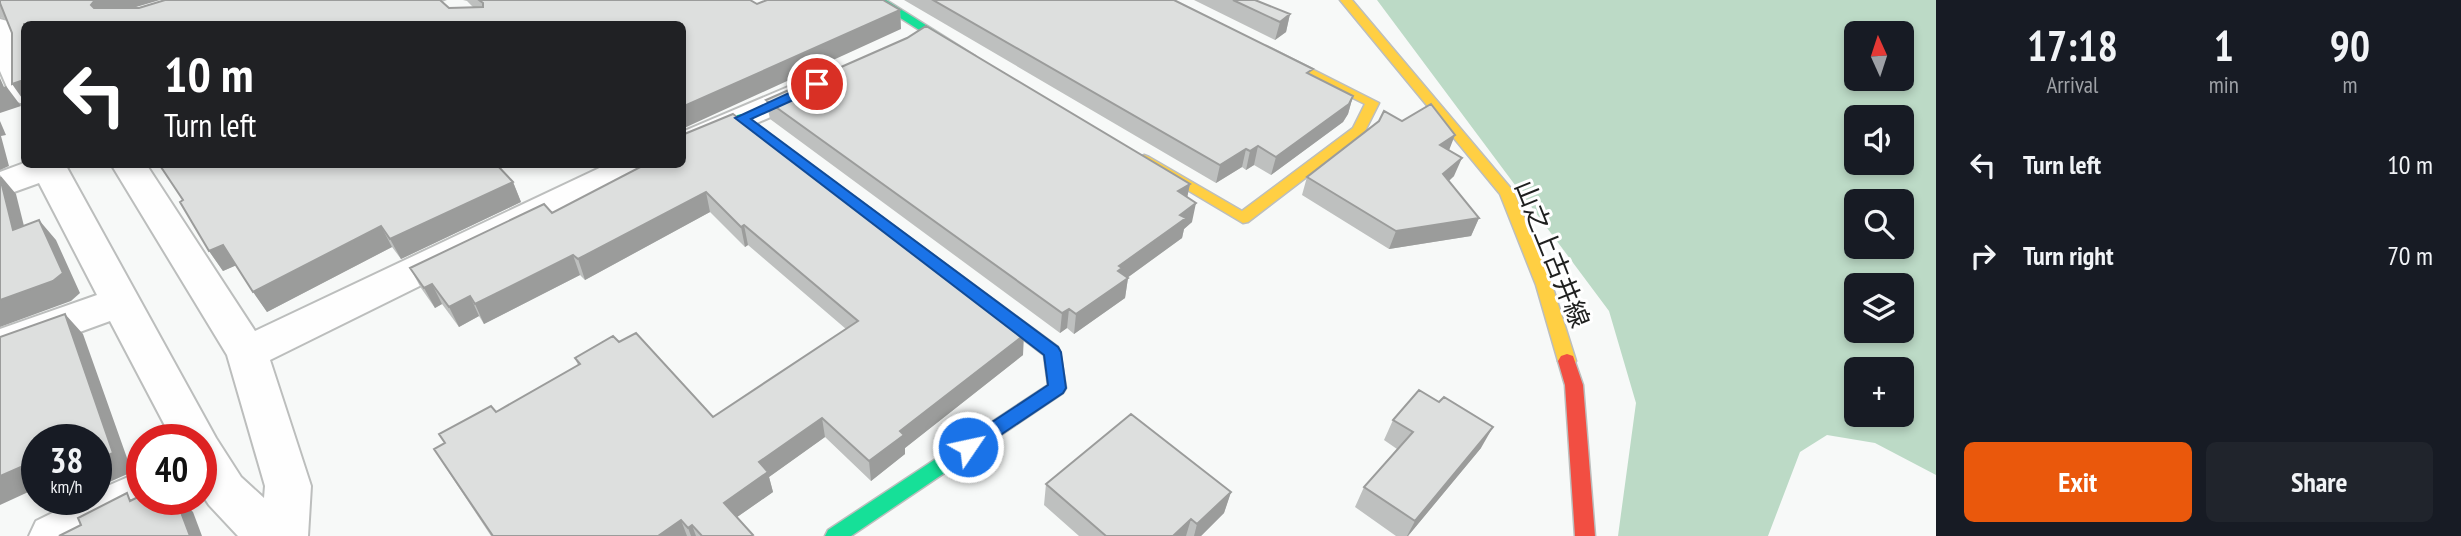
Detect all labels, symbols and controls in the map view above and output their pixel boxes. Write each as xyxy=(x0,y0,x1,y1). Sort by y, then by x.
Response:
text: 17:18 xyxy=(2027,18,2118,73)
text: 1 xyxy=(2214,18,2234,73)
text: 90 xyxy=(2330,18,2370,73)
north arrow xyxy=(1844,21,1914,91)
map controls xyxy=(1844,21,1914,427)
text: 10 m xyxy=(164,42,253,106)
icon: left xyxy=(49,49,140,140)
pin xyxy=(787,54,847,114)
icon: arrive xyxy=(798,65,836,103)
text: Arrival xyxy=(2046,70,2098,99)
text: min xyxy=(2209,70,2239,99)
text: m xyxy=(2342,70,2357,99)
text: Turn left xyxy=(164,104,256,146)
button: sound xyxy=(1844,105,1914,175)
icon: left xyxy=(1964,146,2002,184)
text: Turn left xyxy=(2023,148,2101,181)
text: 10 m xyxy=(2387,148,2433,181)
street label: 山之上古井線 xyxy=(1508,175,1597,332)
button: search xyxy=(1844,189,1914,259)
icon: right xyxy=(1964,237,2002,275)
text: Turn right xyxy=(2023,239,2114,272)
text: 70 m xyxy=(2387,239,2433,272)
button: layers xyxy=(1844,273,1914,343)
button: + xyxy=(1844,357,1914,427)
position arrow xyxy=(931,410,1005,484)
speed limit sign: 40 xyxy=(126,424,217,515)
text: 38 xyxy=(50,437,83,483)
button: Exit xyxy=(1964,442,2192,522)
button: Share xyxy=(2206,442,2433,522)
text: km/h xyxy=(51,475,82,498)

